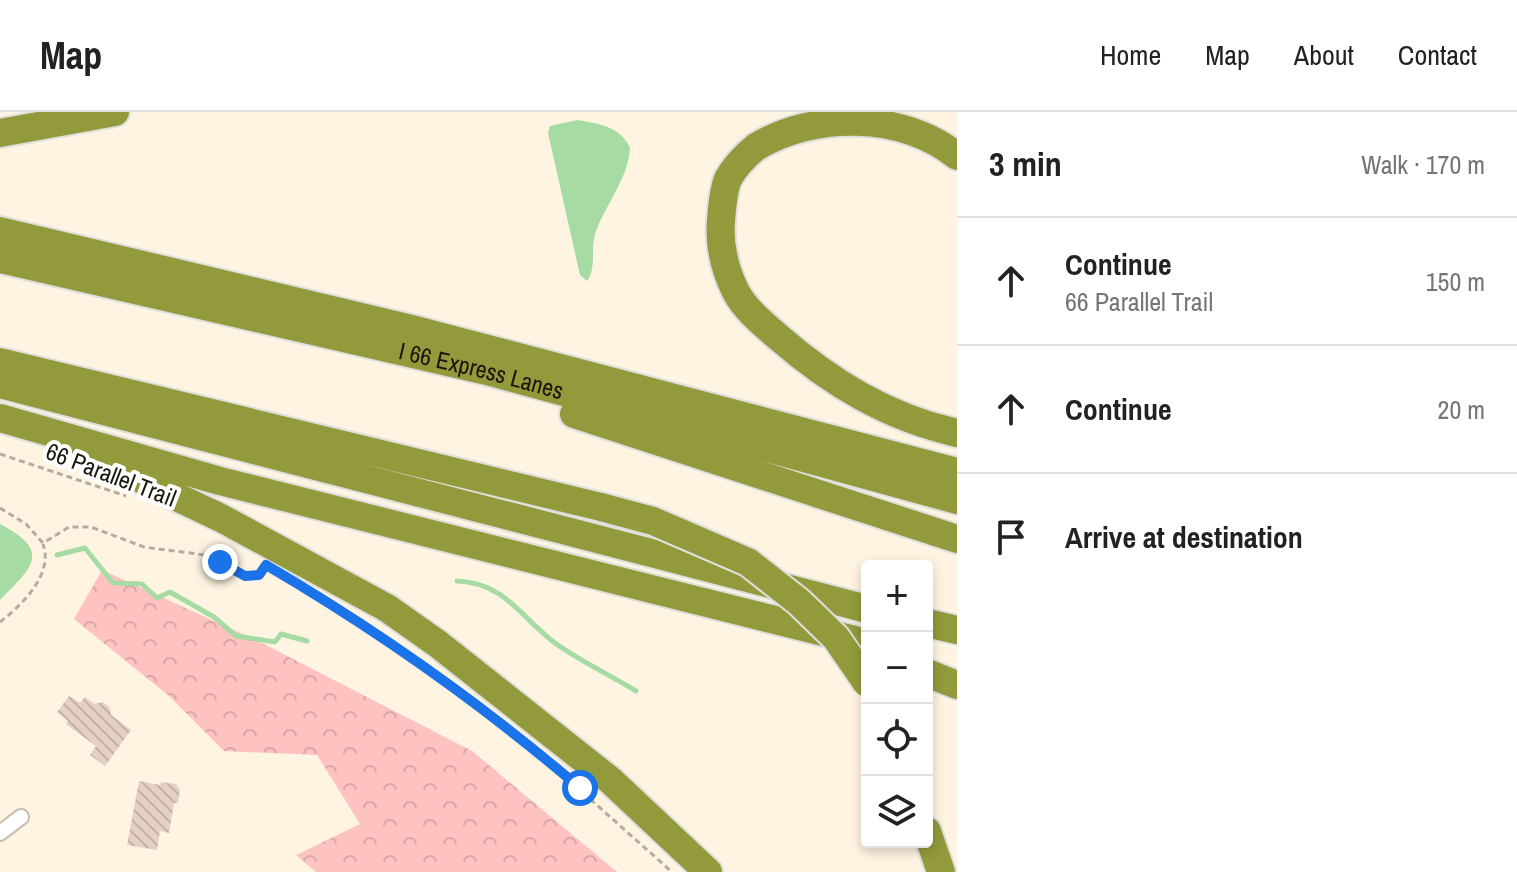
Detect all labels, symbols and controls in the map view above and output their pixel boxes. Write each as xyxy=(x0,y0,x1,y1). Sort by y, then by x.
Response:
text: Map xyxy=(40,30,102,81)
text: Home xyxy=(1100,36,1161,74)
text: Map xyxy=(1205,36,1250,74)
text: About xyxy=(1294,36,1354,74)
text: Contact xyxy=(1398,36,1477,74)
text: 3 min xyxy=(989,141,1062,187)
text: Walk · 170 m xyxy=(1361,147,1485,182)
text: Continue xyxy=(1065,244,1172,284)
icon: ahead xyxy=(989,259,1033,303)
text: 150 m xyxy=(1426,264,1485,299)
text: 66 Parallel Trail xyxy=(1065,284,1213,319)
street label: I 66 Express Lanes xyxy=(396,334,567,406)
icon: ahead xyxy=(989,387,1033,431)
text: Continue xyxy=(1065,389,1172,429)
text: 20 m xyxy=(1438,392,1485,427)
street label: 66 Parallel Trail xyxy=(42,435,181,514)
icon: arrive xyxy=(989,515,1033,559)
text: Arrive at destination xyxy=(1065,517,1303,557)
route end xyxy=(202,544,238,580)
map controls xyxy=(861,560,933,848)
button: + xyxy=(861,560,933,632)
button: − xyxy=(861,632,933,704)
button: locate xyxy=(861,704,933,776)
route start xyxy=(562,770,598,806)
button: layers xyxy=(861,776,933,848)

